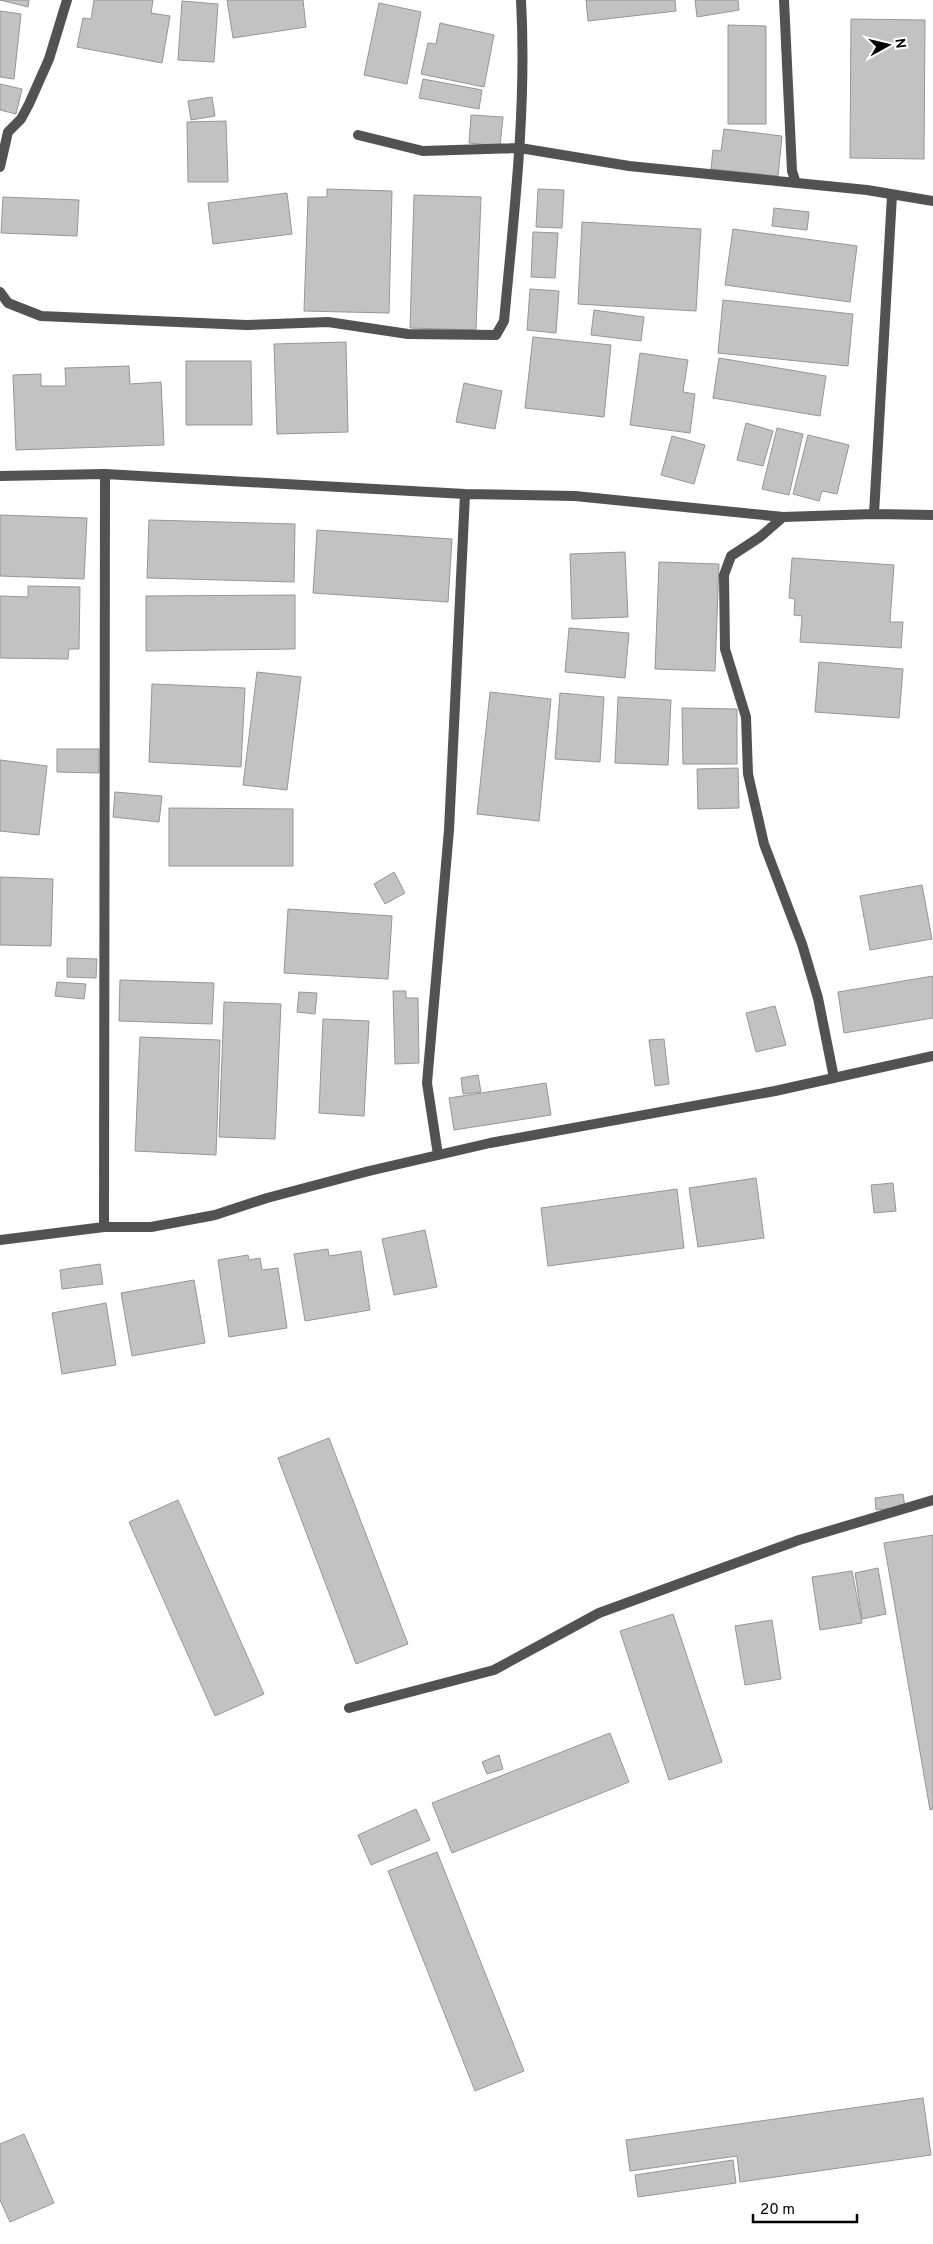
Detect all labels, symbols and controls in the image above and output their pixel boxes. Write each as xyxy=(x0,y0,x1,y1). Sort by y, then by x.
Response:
north arrow xyxy=(863,20,913,70)
text: N xyxy=(890,37,909,50)
scale bar xyxy=(753,2192,857,2224)
text: 20 m xyxy=(760,2201,795,2220)

